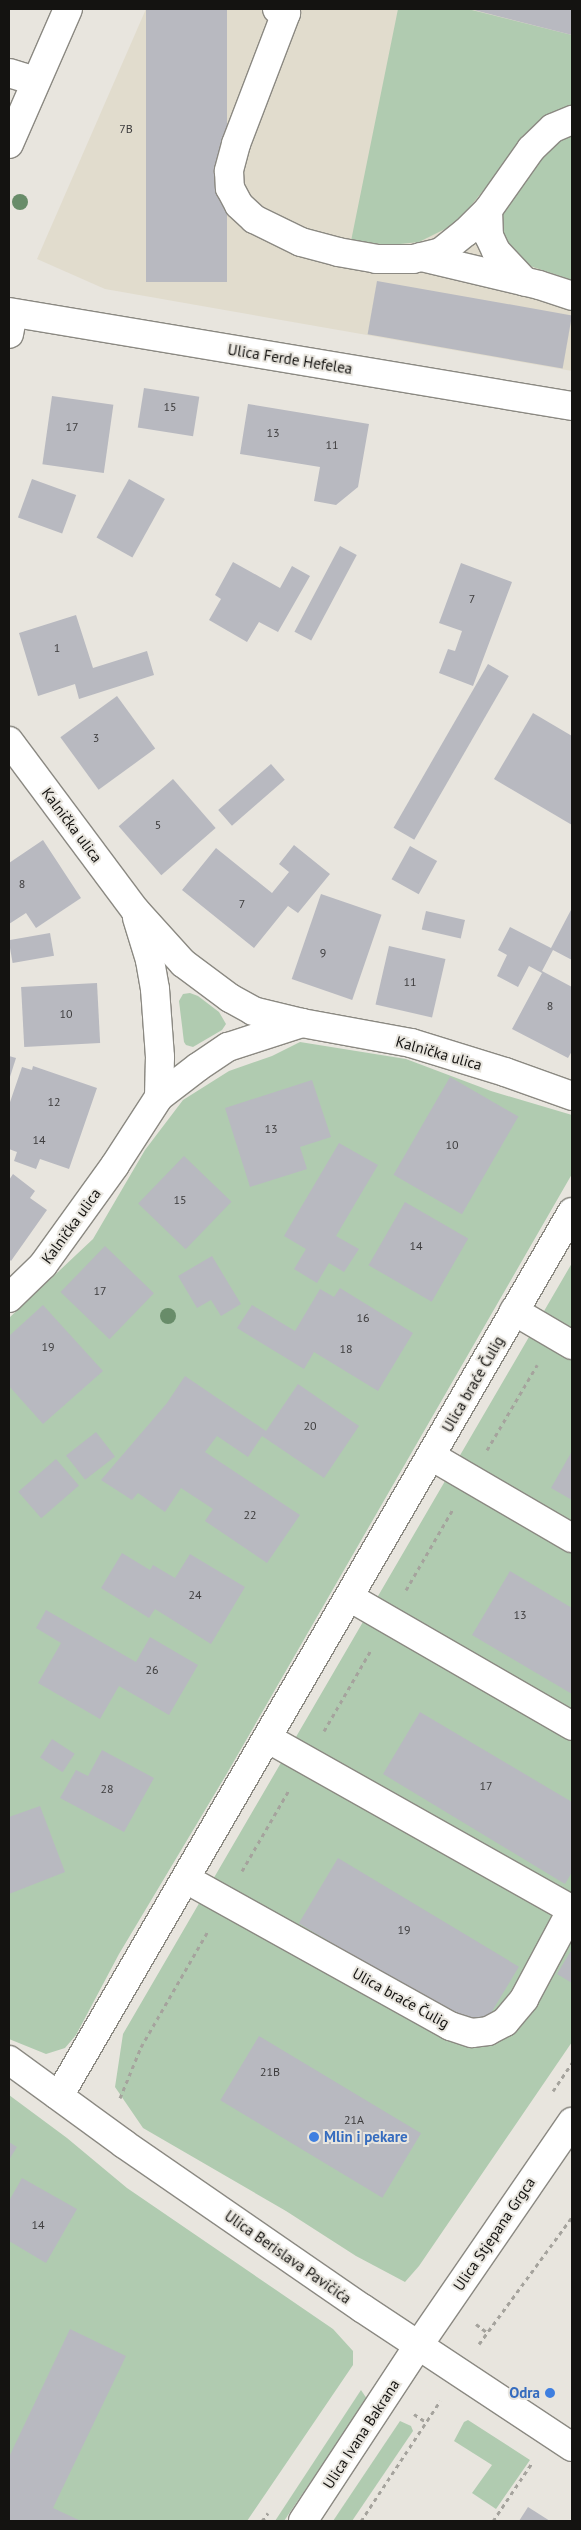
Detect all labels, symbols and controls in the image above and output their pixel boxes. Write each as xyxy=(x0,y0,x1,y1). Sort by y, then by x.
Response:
house number: 7B xyxy=(119,122,133,136)
street label: Ulica Ferde Hefelea xyxy=(226,340,354,378)
house number: 15 xyxy=(163,400,177,414)
house number: 17 xyxy=(65,420,79,434)
house number: 13 xyxy=(266,426,280,440)
house number: 11 xyxy=(325,438,339,452)
house number: 7 xyxy=(469,592,475,606)
house number: 1 xyxy=(54,641,60,655)
house number: 3 xyxy=(93,731,99,745)
street label: Kalnička ulica xyxy=(38,784,106,866)
house number: 5 xyxy=(155,818,161,832)
house number: 8 xyxy=(19,877,25,891)
house number: 7 xyxy=(239,897,245,911)
house number: 9 xyxy=(320,946,326,960)
house number: 11 xyxy=(403,975,417,989)
house number: 8 xyxy=(547,999,553,1013)
house number: 10 xyxy=(59,1007,73,1021)
street label: Kalnička ulica xyxy=(394,1032,484,1074)
house number: 12 xyxy=(47,1095,61,1109)
house number: 13 xyxy=(264,1122,278,1136)
house number: 14 xyxy=(32,1133,46,1147)
house number: 10 xyxy=(445,1138,459,1152)
street label: Kalnička ulica xyxy=(38,1185,104,1267)
house number: 15 xyxy=(173,1193,187,1207)
house number: 14 xyxy=(409,1239,423,1253)
house number: 17 xyxy=(93,1284,107,1298)
house number: 16 xyxy=(356,1311,370,1325)
street label: Ulica braće Čulig xyxy=(438,1333,508,1435)
house number: 19 xyxy=(41,1340,55,1354)
house number: 18 xyxy=(339,1342,353,1356)
house number: 20 xyxy=(303,1419,317,1433)
house number: 22 xyxy=(243,1508,257,1522)
house number: 24 xyxy=(188,1588,202,1602)
house number: 13 xyxy=(513,1608,527,1622)
house number: 26 xyxy=(145,1663,159,1677)
house number: 17 xyxy=(479,1779,493,1793)
house number: 28 xyxy=(100,1782,114,1796)
house number: 19 xyxy=(397,1923,411,1937)
street label: Ulica braće Čulig xyxy=(349,1964,453,2032)
house number: 21B xyxy=(260,2065,280,2079)
house number: 21A xyxy=(344,2113,364,2127)
place label: Mlin i pekare xyxy=(324,2128,408,2146)
marker: Mlin i pekare xyxy=(308,2131,320,2143)
street label: Ulica Stjepana Grgca xyxy=(449,2174,539,2294)
street label: Ulica Berislava Pavičića xyxy=(221,2207,355,2307)
house number: 14 xyxy=(31,2218,45,2232)
street label: Ulica Ivana Bakrana xyxy=(319,2376,403,2492)
place label: Odra xyxy=(509,2384,540,2402)
marker: Odra xyxy=(544,2387,556,2399)

